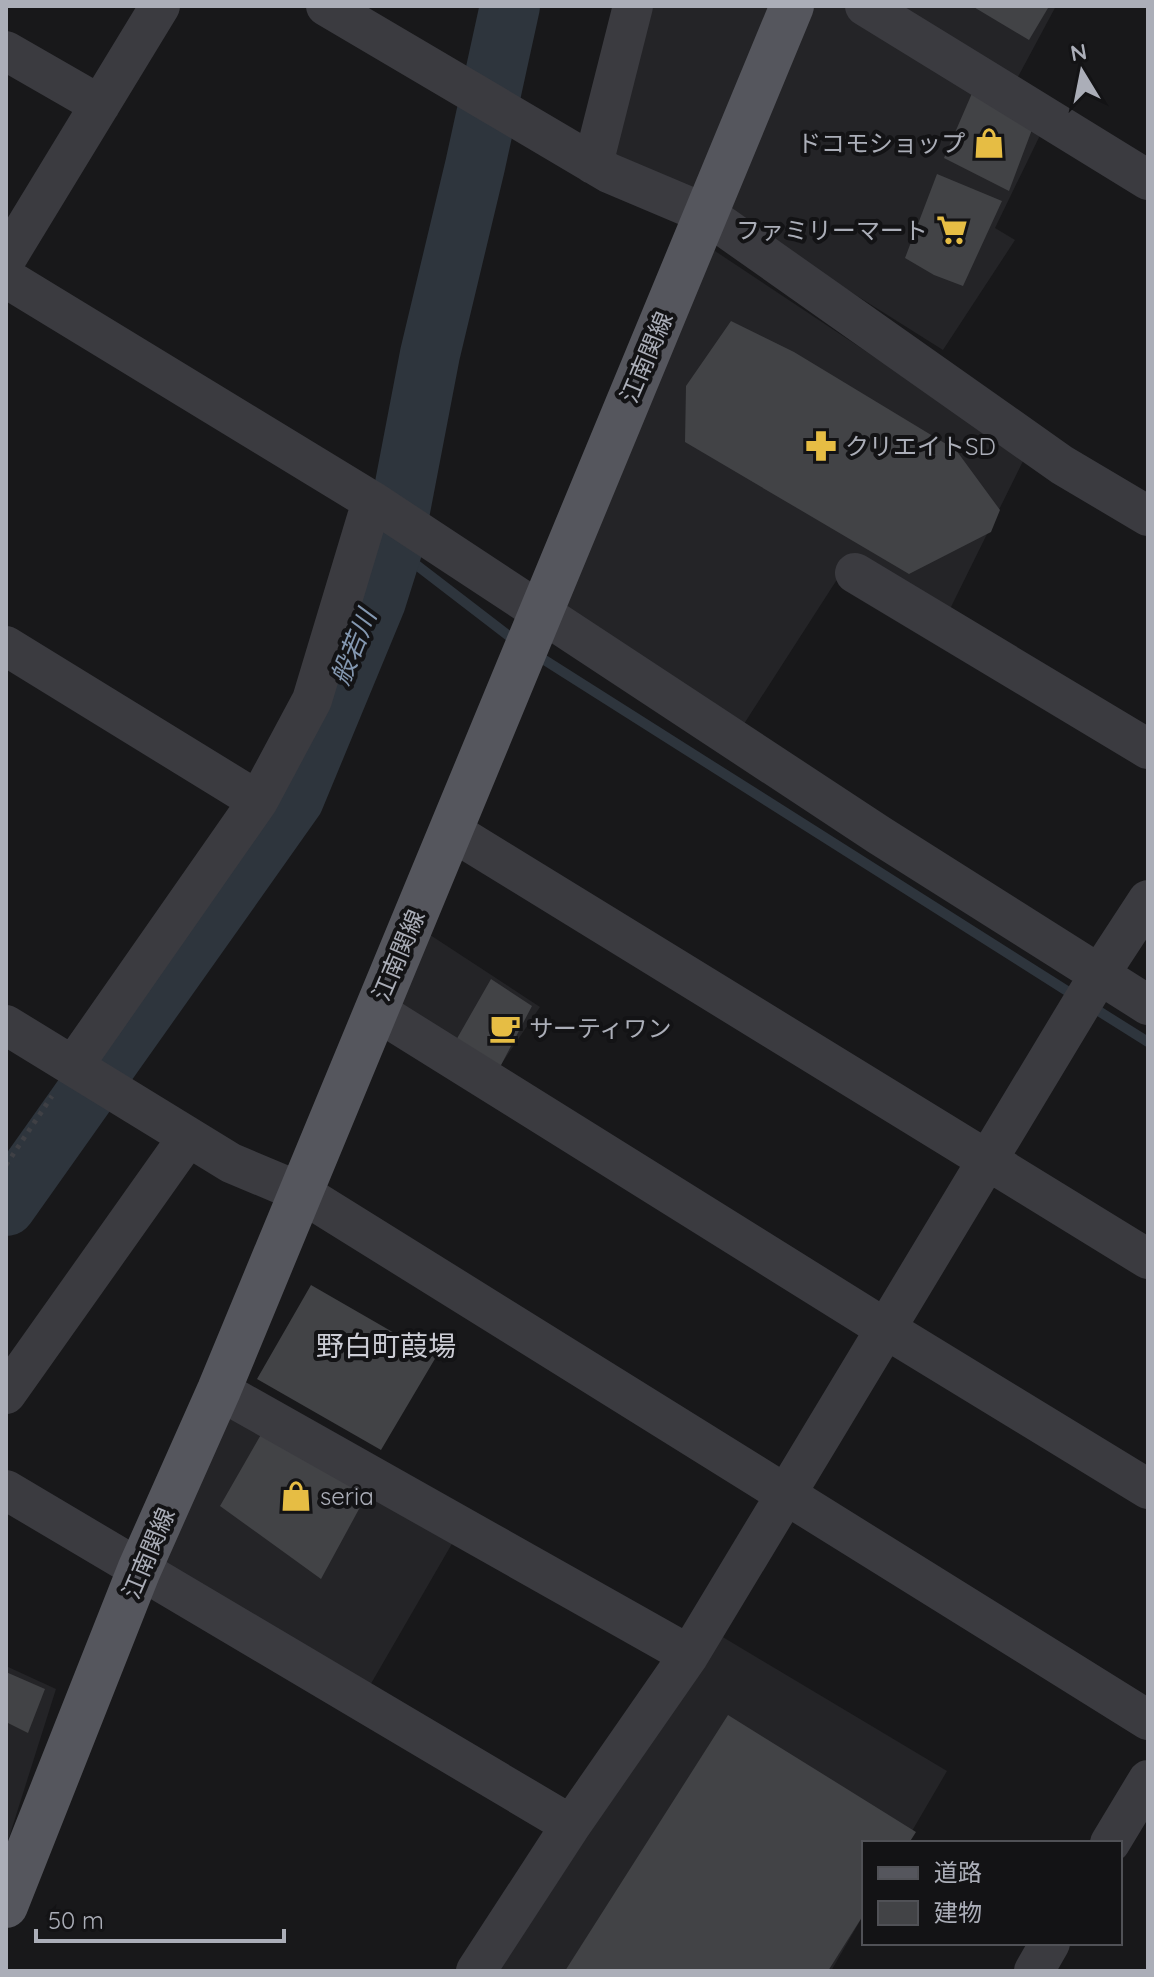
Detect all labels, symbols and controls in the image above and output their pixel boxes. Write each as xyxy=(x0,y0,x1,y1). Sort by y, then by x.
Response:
north arrow xyxy=(1042,32,1122,112)
text: N xyxy=(1068,37,1089,67)
shop icon: ドコモショップ xyxy=(972,126,1006,160)
place label: ドコモショップ xyxy=(797,128,965,158)
supermarket icon: ファミリーマート xyxy=(935,213,969,247)
place label: ファミリーマート xyxy=(736,215,928,245)
street label: 江南関線 xyxy=(613,307,679,407)
pharmacy icon: クリエイトSD xyxy=(804,429,838,463)
place label: クリエイトSD xyxy=(845,431,996,461)
water label: 般若川 xyxy=(323,602,384,689)
street label: 江南関線 xyxy=(365,905,431,1005)
cafe icon: サーティワン xyxy=(488,1011,522,1045)
place label: サーティワン xyxy=(529,1013,672,1043)
district label: 野白町葭場 xyxy=(316,1328,456,1363)
shop icon: seria xyxy=(279,1479,313,1513)
place label: seria xyxy=(320,1481,374,1511)
street label: 江南関線 xyxy=(115,1503,181,1603)
legend xyxy=(862,1841,1122,1945)
text: 道路 xyxy=(934,1857,982,1887)
scale bar xyxy=(36,1893,284,1943)
text: 建物 xyxy=(934,1897,982,1927)
text: 50 m xyxy=(48,1905,104,1935)

